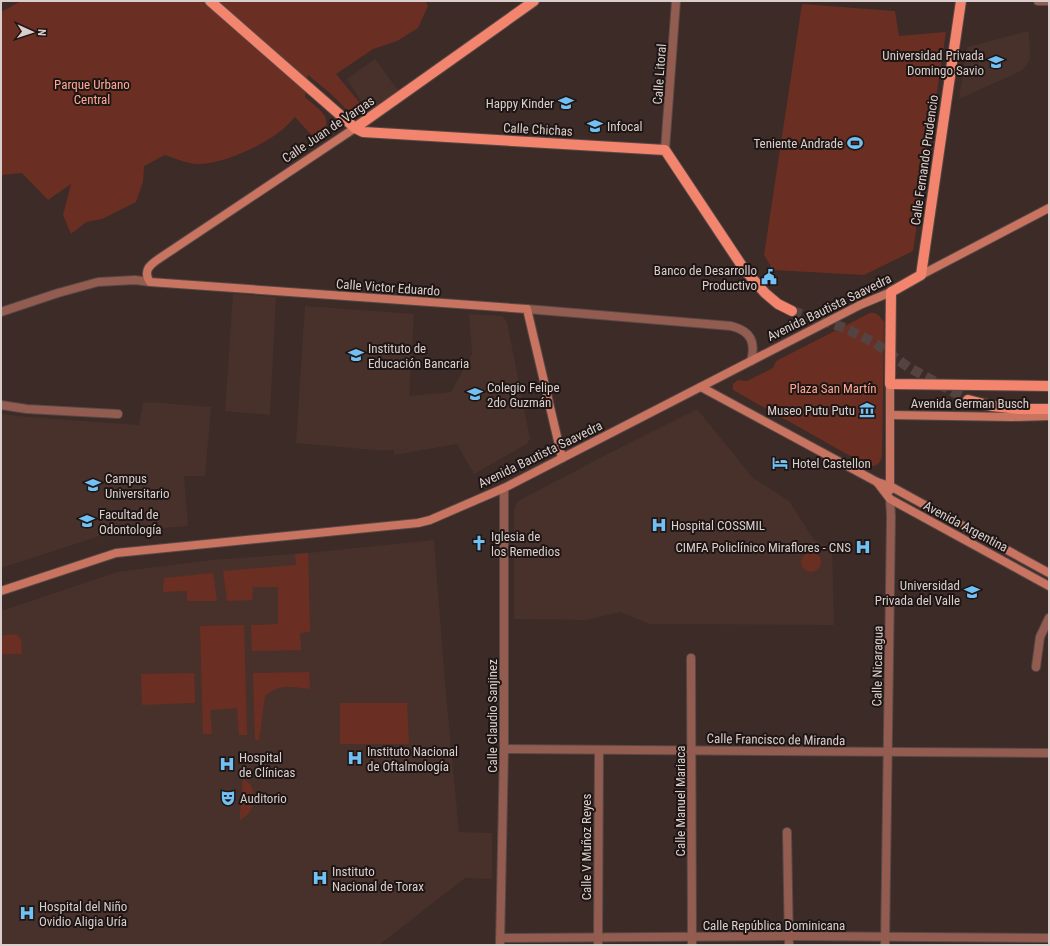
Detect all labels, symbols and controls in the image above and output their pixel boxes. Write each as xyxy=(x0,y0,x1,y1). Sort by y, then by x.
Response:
north arrow xyxy=(12,12,52,52)
text: N xyxy=(35,29,48,36)
street label: Calle Litoral xyxy=(650,43,669,105)
place label: Universidad Privada Domingo Savio xyxy=(882,48,984,78)
school or university icon: Universidad Privada Domingo Savio xyxy=(987,53,1005,71)
park label: Parque Urbano Central xyxy=(54,77,130,107)
street label: Calle Juan de Vargas xyxy=(279,93,377,166)
school or university icon: Happy Kinder xyxy=(557,94,575,112)
street label: Calle Fernando Prudencio xyxy=(908,94,941,226)
place label: Happy Kinder xyxy=(486,96,554,111)
school or university icon: Infocal xyxy=(586,117,604,135)
place label: Infocal xyxy=(607,119,642,134)
street label: Calle Chichas xyxy=(503,120,573,139)
sports icon: Teniente Andrade xyxy=(846,134,864,152)
place label: Teniente Andrade xyxy=(753,136,843,151)
place label: Banco de Desarrollo Productivo xyxy=(654,263,757,293)
public building icon: Banco de Desarrollo Productivo xyxy=(760,268,778,286)
street label: Avenida Bautista Saavedra xyxy=(765,271,894,344)
street label: Calle Victor Eduardo xyxy=(335,276,440,299)
place label: Instituto de Educación Bancaria xyxy=(368,341,469,371)
school or university icon: Instituto de Educación Bancaria xyxy=(347,346,365,364)
place label: Colegio Felipe 2do Guzmán xyxy=(487,380,560,410)
park label: Plaza San Martín xyxy=(789,381,877,396)
school or university icon: Colegio Felipe 2do Guzmán xyxy=(466,385,484,403)
street label: Avenida German Busch xyxy=(911,396,1029,411)
museum icon: Museo Putu Putu xyxy=(858,401,876,419)
place label: Museo Putu Putu xyxy=(767,403,855,418)
street label: Avenida Bautista Saavedra xyxy=(476,418,605,491)
hotel icon: Hotel Castellon xyxy=(771,454,789,472)
place label: Hotel Castellon xyxy=(792,456,871,471)
place label: Campus Universitario xyxy=(105,471,170,501)
school or university icon: Campus Universitario xyxy=(84,476,102,494)
street label: Avenida Argentina xyxy=(921,498,1010,555)
place label: Facultad de Odontología xyxy=(99,507,162,537)
school or university icon: Facultad de Odontología xyxy=(78,512,96,530)
hospital icon: Hospital COSSMIL xyxy=(650,516,668,534)
place label: Hospital COSSMIL xyxy=(671,518,765,533)
place label: Iglesia de los Remedios xyxy=(491,529,560,559)
church icon: Iglesia de los Remedios xyxy=(470,534,488,552)
hospital icon: CIMFA Policlínico Miraflores - CNS xyxy=(854,538,872,556)
place label: CIMFA Policlínico Miraflores - CNS xyxy=(675,540,851,555)
place label: Universidad Privada del Valle xyxy=(875,578,960,608)
school or university icon: Universidad Privada del Valle xyxy=(963,583,981,601)
street label: Calle Nicaragua xyxy=(869,625,886,707)
street label: Calle Claudio Sanjinez xyxy=(485,659,500,773)
street label: Calle Francisco de Miranda xyxy=(707,731,845,748)
place label: Instituto Nacional de Oftalmología xyxy=(367,744,458,774)
street label: Calle Manuel Mariaca xyxy=(673,746,688,856)
hospital icon: Instituto Nacional de Oftalmología xyxy=(346,749,364,767)
place label: Hospital de Clínicas xyxy=(239,750,295,780)
hospital icon: Hospital de Clínicas xyxy=(218,755,236,773)
theatre icon: Auditorio xyxy=(219,789,237,807)
place label: Auditorio xyxy=(240,791,287,806)
street label: Calle V Muñoz Reyes xyxy=(579,794,594,900)
place label: Instituto Nacional de Torax xyxy=(332,864,424,894)
hospital icon: Instituto Nacional de Torax xyxy=(311,869,329,887)
place label: Hospital del Niño Ovidio Aligia Uría xyxy=(39,899,127,929)
hospital icon: Hospital del Niño Ovidio Aligia Uría xyxy=(18,904,36,922)
street label: Calle República Dominicana xyxy=(703,918,845,933)

